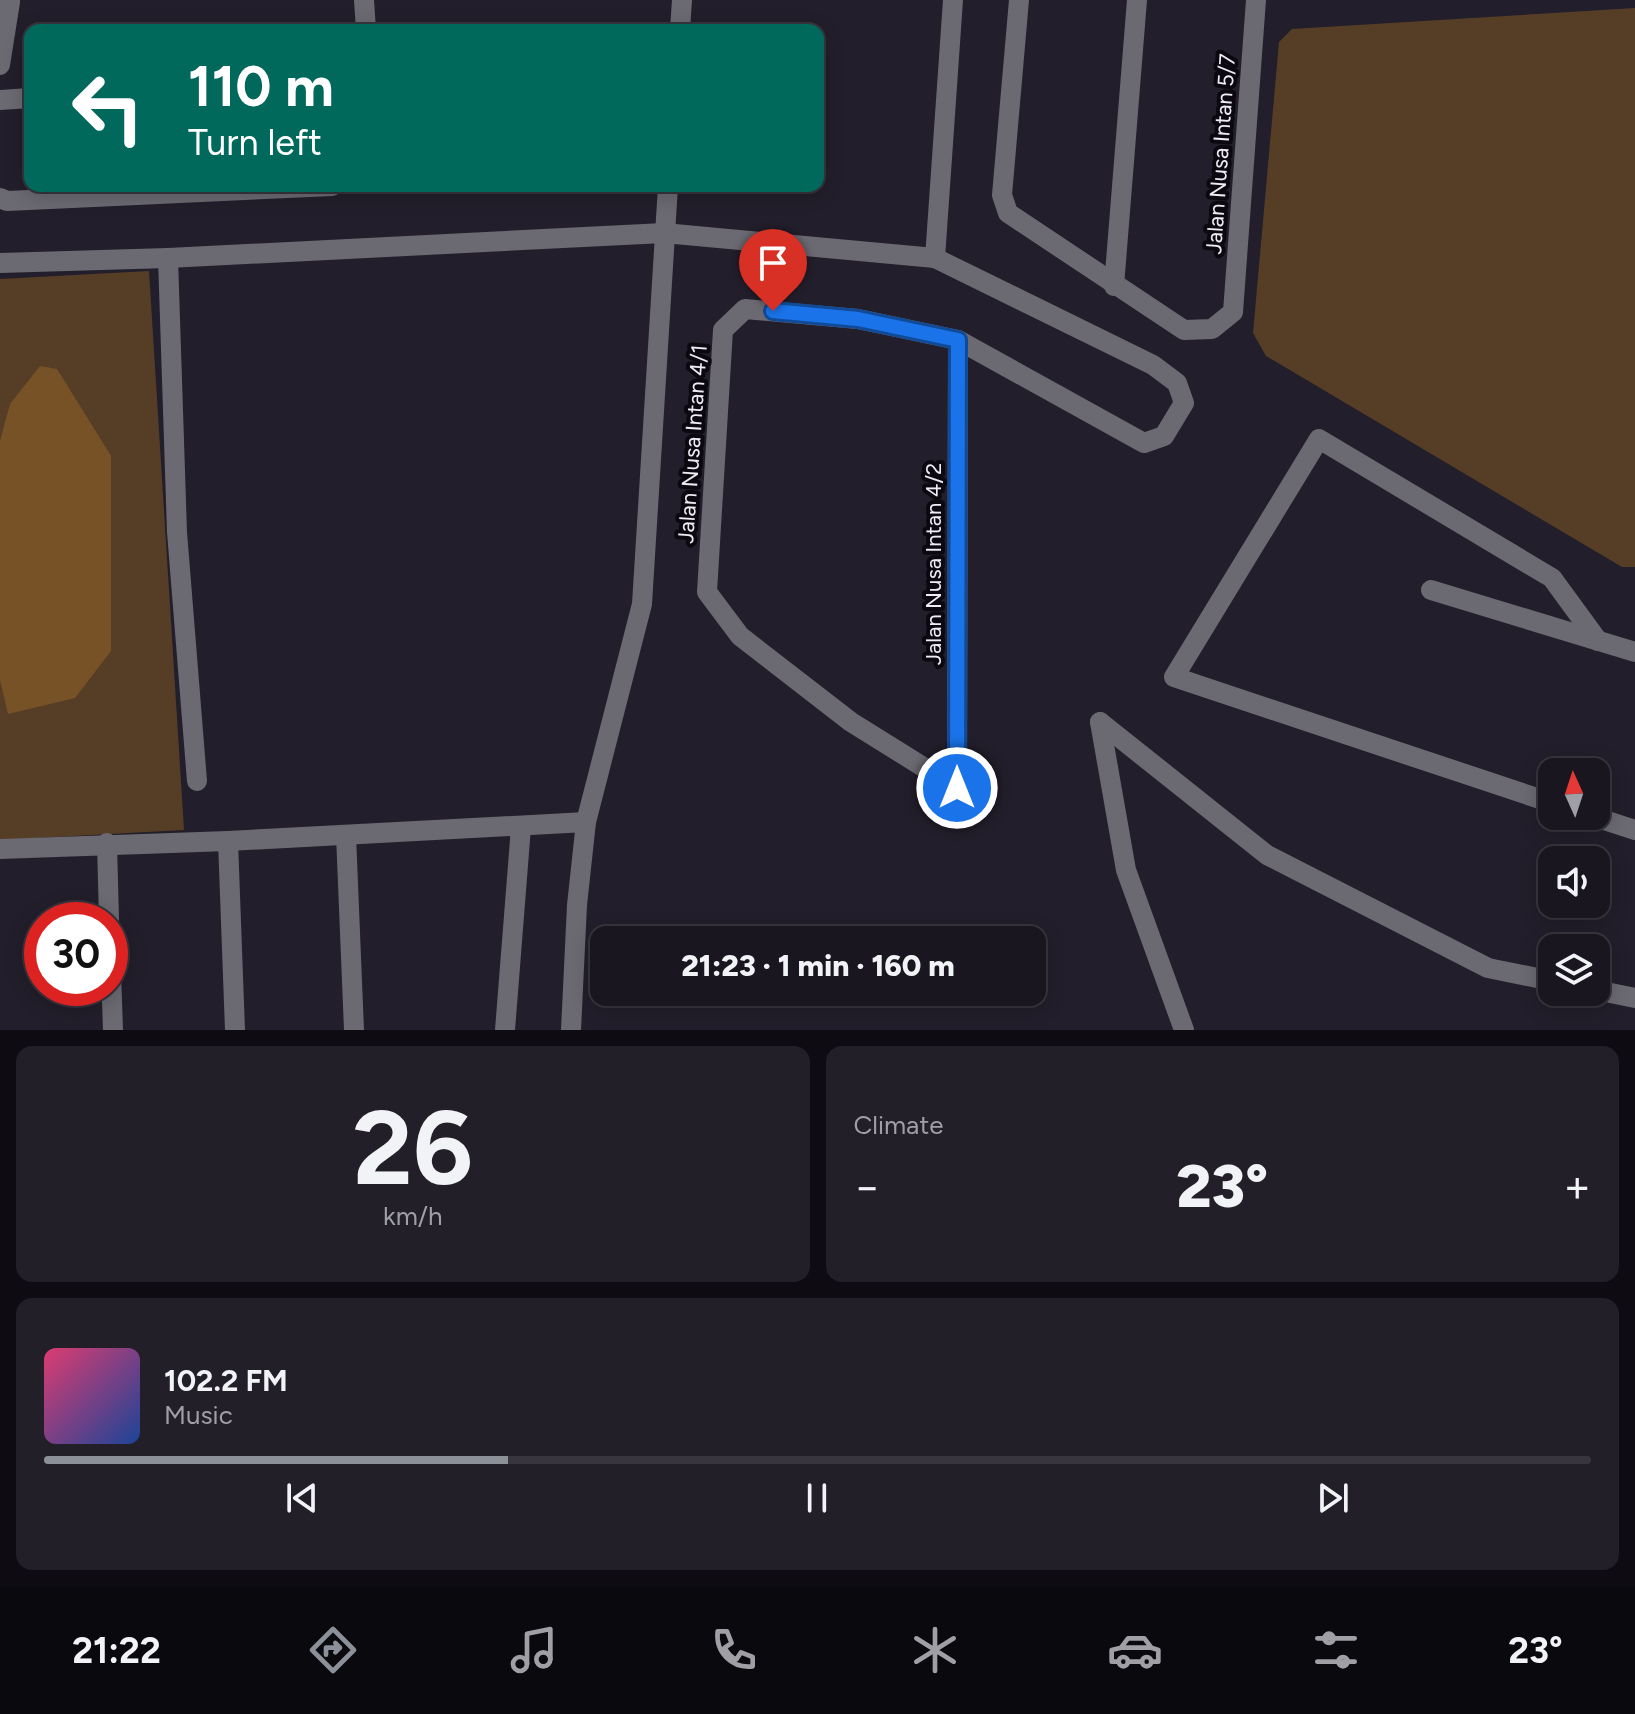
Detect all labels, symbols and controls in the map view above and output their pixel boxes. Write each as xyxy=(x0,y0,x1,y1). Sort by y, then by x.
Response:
text: 110 m xyxy=(188,53,334,120)
street label: Jalan Nusa Intan 5/7 xyxy=(1200,53,1241,255)
icon: left xyxy=(56,56,160,160)
text: Turn left xyxy=(188,121,322,164)
pin xyxy=(739,229,807,311)
icon: arrive xyxy=(751,241,795,285)
street label: Jalan Nusa Intan 4/1 xyxy=(672,344,713,544)
street label: Jalan Nusa Intan 4/2 xyxy=(920,463,947,665)
position arrow xyxy=(915,746,999,830)
north arrow xyxy=(1538,758,1610,830)
map controls xyxy=(1538,758,1610,1006)
button: sound xyxy=(1538,846,1610,918)
speed limit sign: 30 xyxy=(24,902,128,1006)
button: layers xyxy=(1538,934,1610,1006)
text: 21:23 · 1 min · 160 m xyxy=(681,947,955,984)
text: 26 xyxy=(352,1085,473,1210)
text: Climate xyxy=(854,1109,943,1141)
text: 23° xyxy=(1176,1150,1268,1222)
text: − xyxy=(854,1160,881,1213)
text: + xyxy=(1564,1160,1591,1213)
text: km/h xyxy=(383,1200,442,1232)
text: 102.2 FM xyxy=(164,1362,288,1399)
text: Music xyxy=(164,1399,233,1431)
icon: previous xyxy=(280,1476,324,1520)
icon: pause xyxy=(795,1476,839,1520)
icon: next xyxy=(1311,1476,1355,1520)
icon: directions xyxy=(305,1622,361,1678)
icon: music xyxy=(506,1622,562,1678)
icon: phone xyxy=(706,1622,762,1678)
icon: climate xyxy=(907,1622,963,1678)
icon: car xyxy=(1107,1622,1163,1678)
icon: filters xyxy=(1308,1622,1364,1678)
text: 21:22 xyxy=(72,1629,161,1672)
text: 23° xyxy=(1508,1629,1563,1672)

